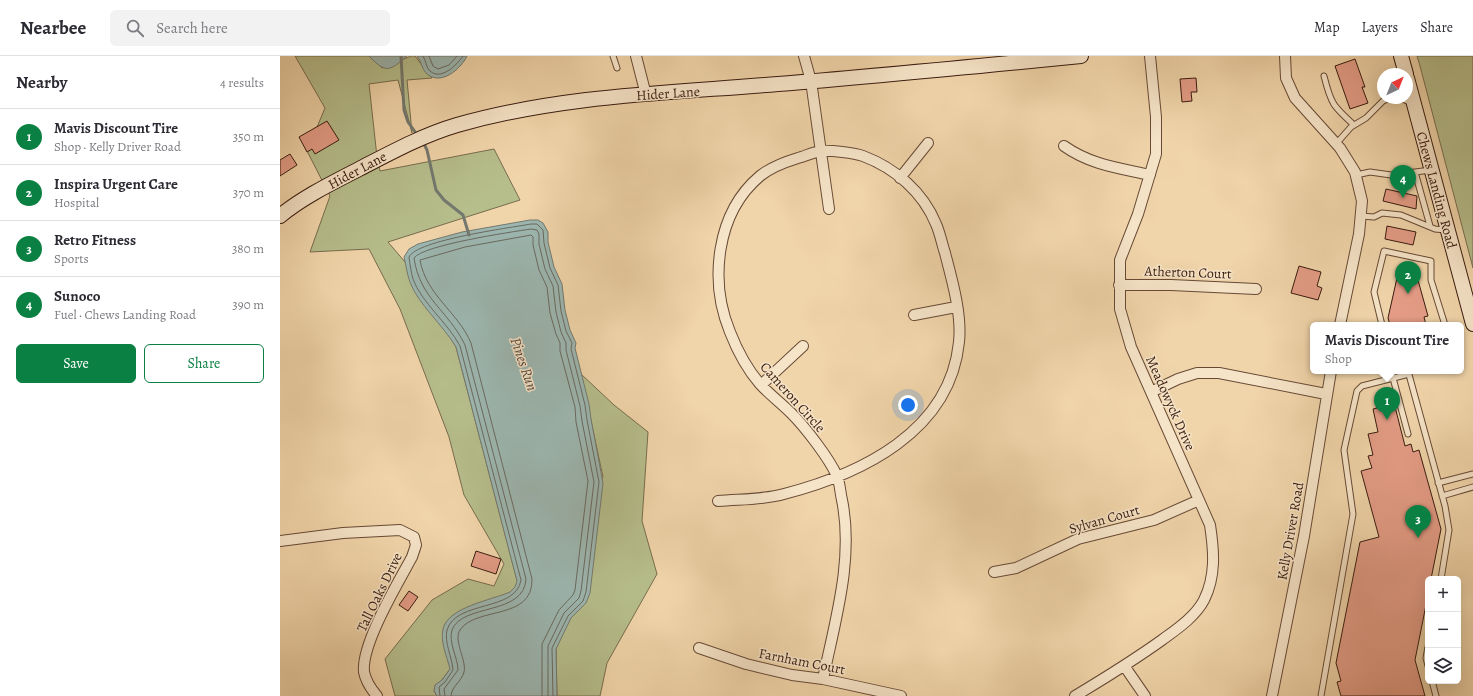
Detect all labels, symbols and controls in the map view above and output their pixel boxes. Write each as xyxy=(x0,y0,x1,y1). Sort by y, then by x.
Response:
search box xyxy=(110,10,390,46)
text: Nearbee xyxy=(20,15,86,41)
icon: search xyxy=(124,17,146,39)
text: Search here xyxy=(156,18,228,38)
text: Map xyxy=(1314,18,1340,37)
text: Layers xyxy=(1362,18,1398,37)
text: Share xyxy=(1420,18,1453,37)
north arrow xyxy=(1377,68,1413,104)
text: Nearby xyxy=(16,71,67,94)
text: 4 results xyxy=(220,74,264,91)
street label: Hider Lane xyxy=(636,82,701,105)
text: Mavis Discount Tire xyxy=(54,118,178,138)
text: 1 xyxy=(27,128,31,145)
text: 350 m xyxy=(233,128,264,145)
street label: Chews Landing Road xyxy=(1412,130,1461,251)
text: Shop · Kelly Driver Road xyxy=(54,138,181,155)
street label: Hider Lane xyxy=(325,147,390,194)
pin: 4 xyxy=(1390,165,1416,198)
text: Inspira Urgent Care xyxy=(54,174,178,194)
text: 2 xyxy=(26,184,32,201)
text: 370 m xyxy=(233,184,264,201)
text: Hospital xyxy=(54,194,99,211)
text: Retro Fitness xyxy=(54,230,136,250)
text: 3 xyxy=(26,240,32,257)
text: 380 m xyxy=(232,240,264,257)
text: Sports xyxy=(54,250,89,267)
street label: Atherton Court xyxy=(1143,261,1232,284)
pin: 2 xyxy=(1395,261,1421,294)
text: Sunoco xyxy=(54,286,100,306)
text: 4 xyxy=(26,296,32,313)
text: 390 m xyxy=(232,296,264,313)
text: Fuel · Chews Landing Road xyxy=(54,306,196,323)
popup xyxy=(1310,322,1464,374)
text: Mavis Discount Tire xyxy=(1325,330,1449,350)
water label: Pines Run xyxy=(506,335,542,393)
button: Save xyxy=(16,344,136,383)
button: Share xyxy=(144,344,264,383)
text: Shop xyxy=(1325,350,1352,367)
street label: Meadowyck Drive xyxy=(1141,353,1200,453)
street label: Cameron Circle xyxy=(756,358,830,437)
pin: 1 xyxy=(1374,387,1400,420)
your location xyxy=(898,395,918,415)
street label: Kelly Driver Road xyxy=(1273,480,1309,582)
street label: Sylvan Court xyxy=(1067,500,1142,539)
pin: 3 xyxy=(1405,505,1431,538)
street label: Tall Oaks Drive xyxy=(352,549,407,635)
map controls xyxy=(1425,576,1461,684)
button: + xyxy=(1425,576,1461,612)
button: − xyxy=(1425,612,1461,648)
street label: Farnham Court xyxy=(757,644,847,679)
button: layers xyxy=(1425,648,1461,684)

